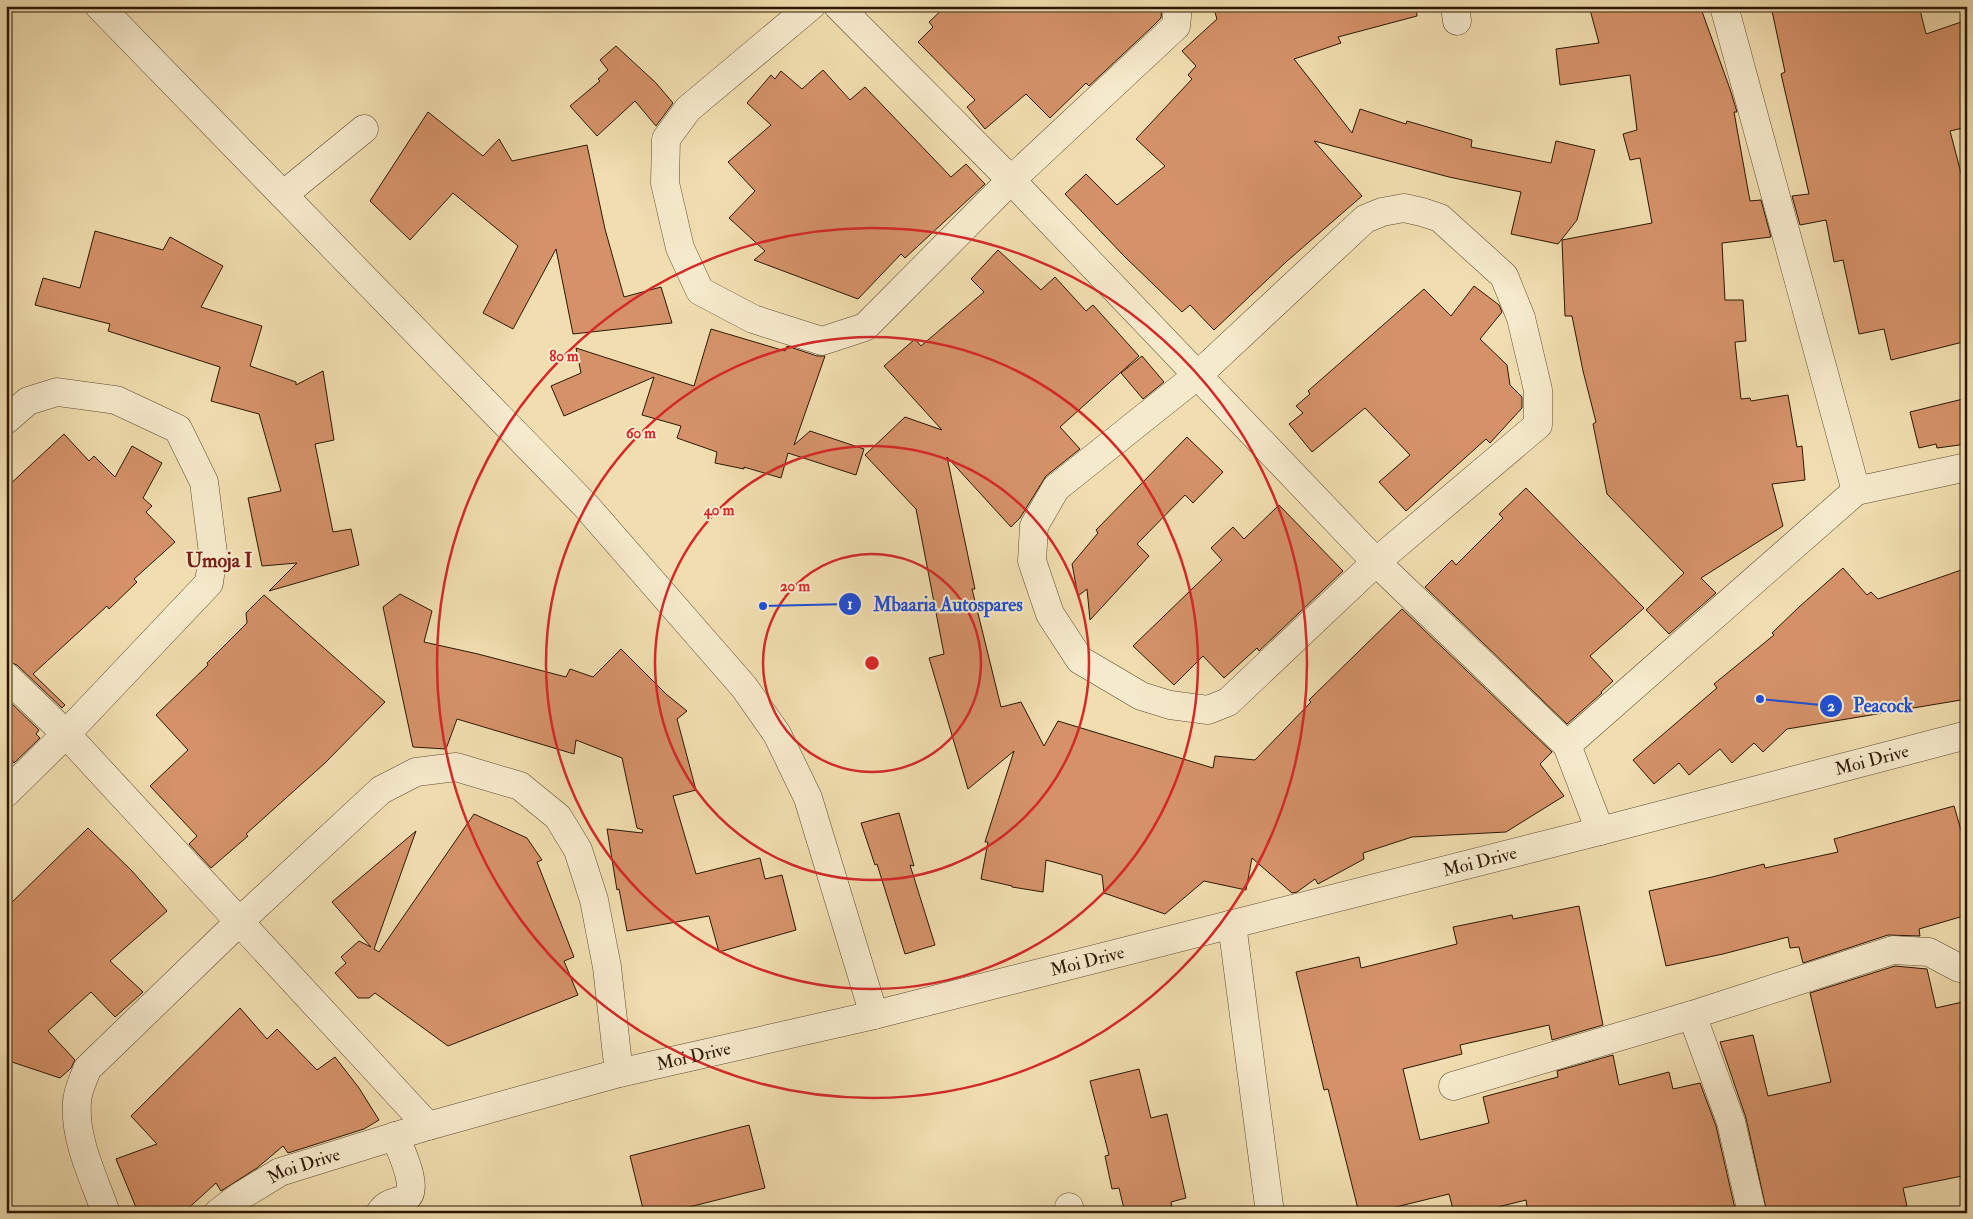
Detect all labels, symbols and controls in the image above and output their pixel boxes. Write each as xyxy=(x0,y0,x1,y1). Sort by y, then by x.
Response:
text: 80 m xyxy=(549,347,579,366)
text: 60 m xyxy=(626,424,656,443)
text: 40 m xyxy=(703,501,735,520)
district label: Umoja I xyxy=(186,548,252,573)
text: 20 m xyxy=(780,577,810,596)
callout: Mbaaria Autospares xyxy=(838,587,1032,621)
text: Mbaaria Autospares xyxy=(872,593,1023,618)
text: 1 xyxy=(847,595,853,614)
centre of rings xyxy=(863,654,881,672)
callout: Peacock xyxy=(1818,689,1923,723)
text: Peacock xyxy=(1853,694,1914,718)
text: 2 xyxy=(1827,697,1835,716)
street label: Moi Drive xyxy=(1832,740,1912,781)
street label: Moi Drive xyxy=(1440,841,1520,882)
street label: Moi Drive xyxy=(1048,941,1127,982)
street label: Moi Drive xyxy=(654,1037,733,1076)
street label: Moi Drive xyxy=(263,1143,344,1189)

